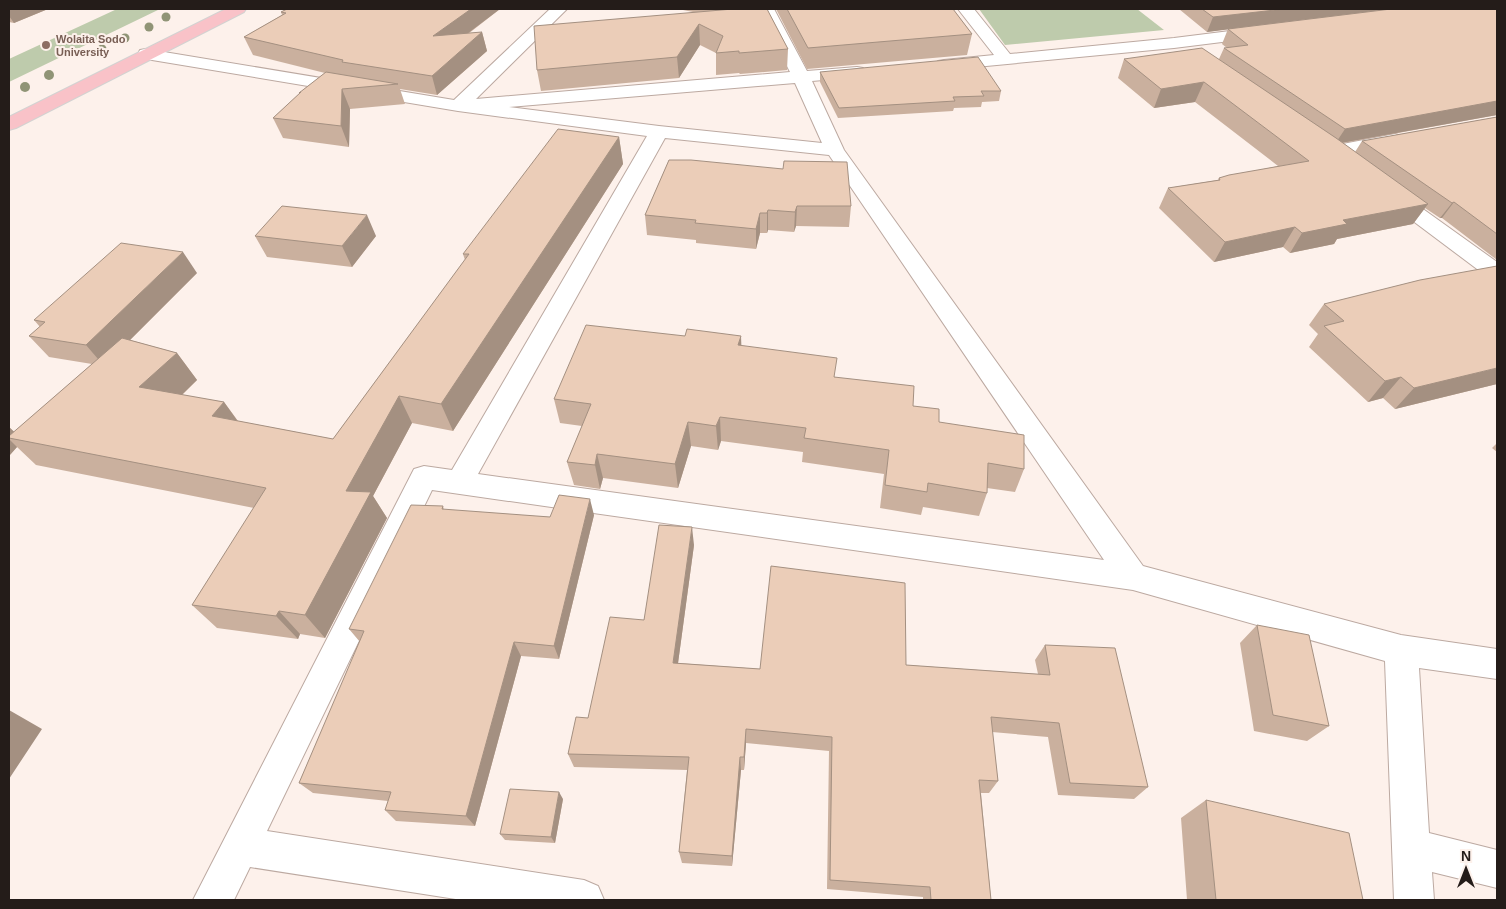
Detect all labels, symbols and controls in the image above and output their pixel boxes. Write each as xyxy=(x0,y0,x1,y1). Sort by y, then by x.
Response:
place label: Wolaita Sodo University xyxy=(56,33,126,58)
marker: Wolaita Sodo University xyxy=(40,39,52,51)
north arrow xyxy=(1441,844,1491,894)
text: N xyxy=(1461,848,1471,864)

